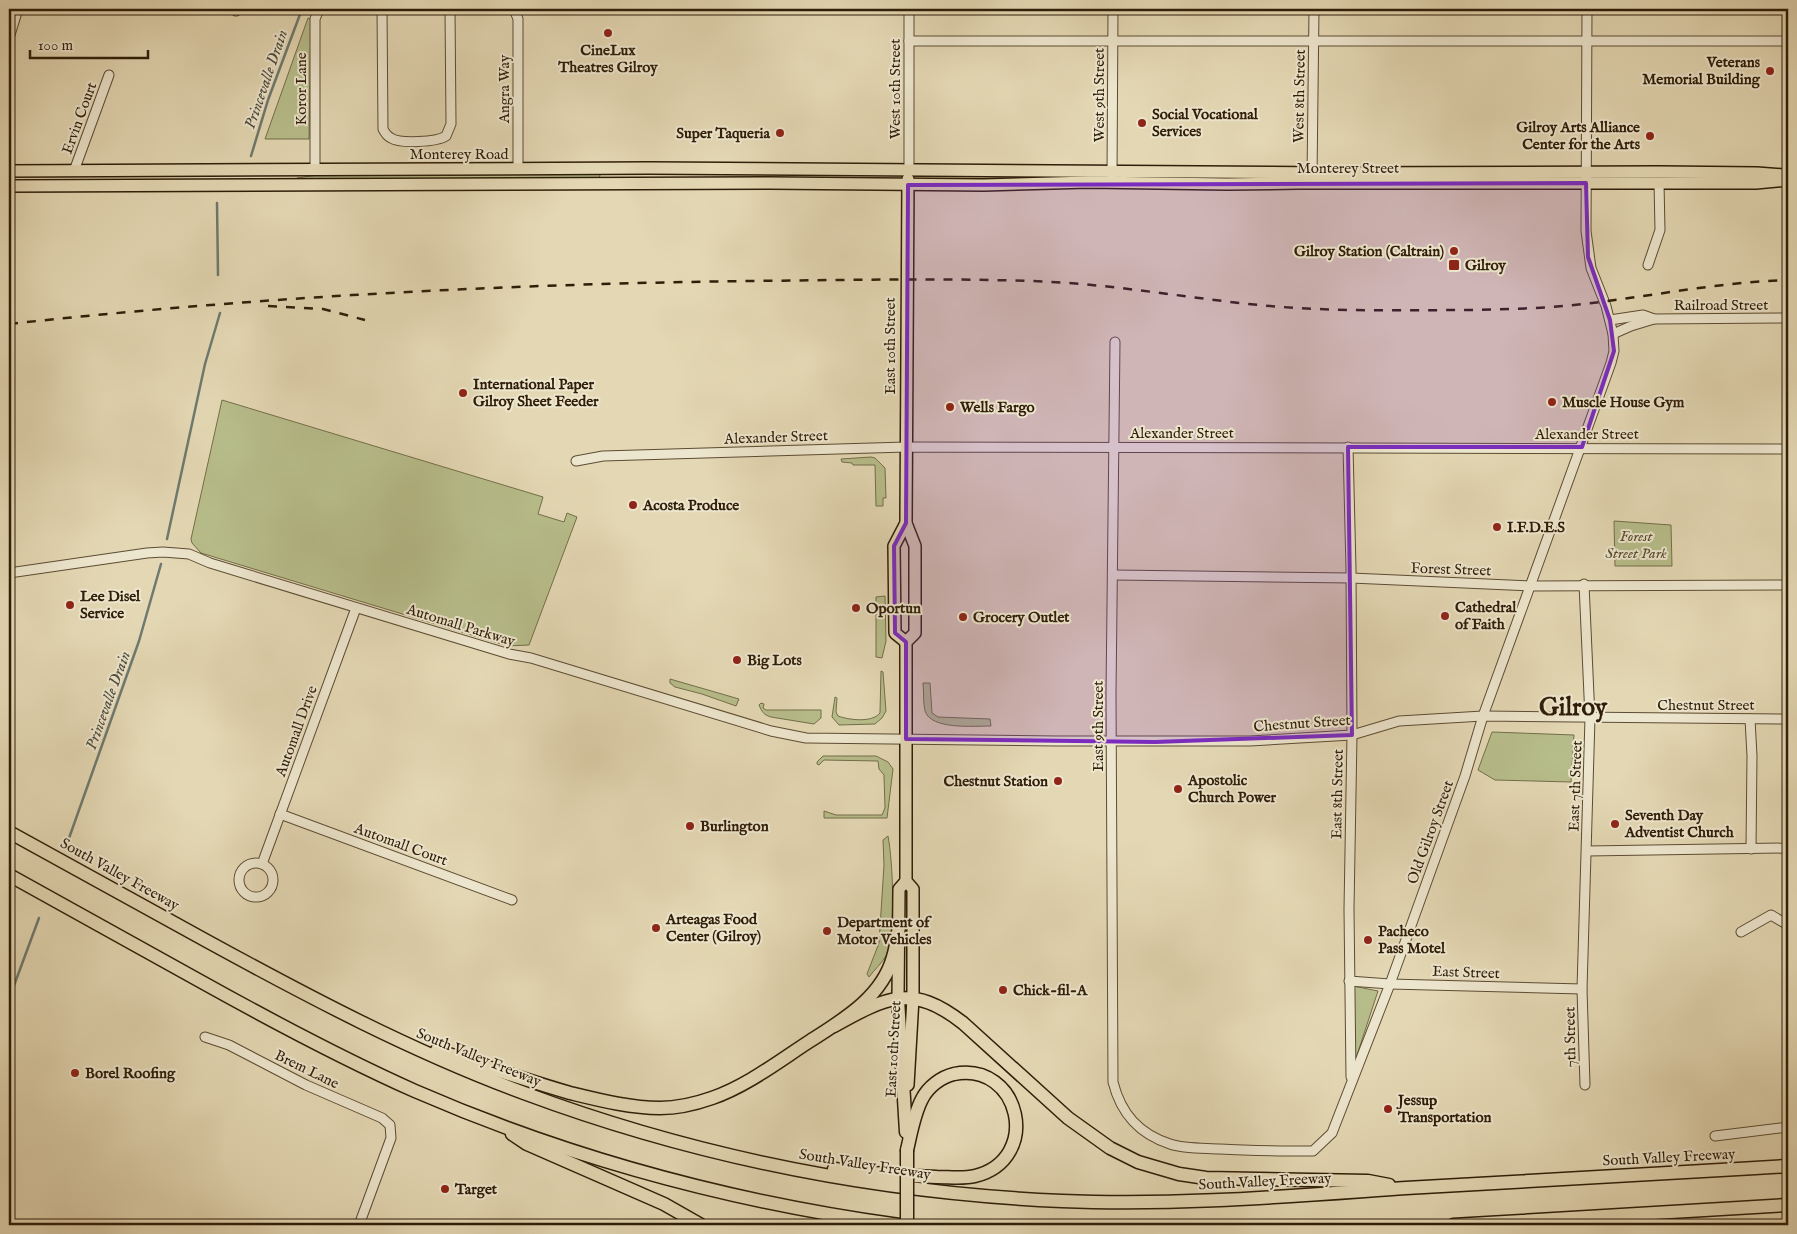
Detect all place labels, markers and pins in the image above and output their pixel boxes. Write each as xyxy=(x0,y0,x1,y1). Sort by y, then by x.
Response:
marker: CineLux Theatres Gilroy xyxy=(602,27,614,39)
place label: CineLux Theatres Gilroy xyxy=(557,41,658,77)
place label: Veterans Memorial Building xyxy=(1642,53,1761,89)
marker: Veterans Memorial Building xyxy=(1764,65,1776,77)
place label: Social Vocational Services xyxy=(1152,105,1259,141)
marker: Social Vocational Services xyxy=(1136,117,1148,129)
place label: Gilroy Arts Alliance Center for the Arts xyxy=(1516,118,1641,154)
place label: Super Taqueria xyxy=(676,124,771,143)
marker: Super Taqueria xyxy=(774,127,786,139)
marker: Gilroy Arts Alliance Center for the Arts xyxy=(1644,130,1656,142)
place label: Gilroy Station (Caltrain) xyxy=(1294,242,1444,261)
marker: Gilroy Station (Caltrain) xyxy=(1448,245,1460,257)
place label: Gilroy xyxy=(1465,256,1507,275)
marker: Gilroy xyxy=(1447,258,1461,272)
place label: International Paper Gilroy Sheet Feeder xyxy=(473,375,599,411)
marker: International Paper Gilroy Sheet Feeder xyxy=(457,387,469,399)
place label: Muscle House Gym xyxy=(1562,393,1685,412)
marker: Muscle House Gym xyxy=(1546,396,1558,408)
place label: Wells Fargo xyxy=(959,398,1035,417)
marker: Wells Fargo xyxy=(944,401,956,413)
place label: Acosta Produce xyxy=(642,496,739,515)
marker: Acosta Produce xyxy=(627,499,639,511)
place label: I.F.D.E.S xyxy=(1507,518,1565,537)
marker: I.F.D.E.S xyxy=(1491,521,1503,533)
place label: Lee Disel Service xyxy=(80,587,141,623)
place label: Cathedral of Faith xyxy=(1455,598,1517,634)
marker: Lee Disel Service xyxy=(64,599,76,611)
place label: Oportun xyxy=(866,599,921,618)
marker: Oportun xyxy=(850,602,862,614)
place label: Grocery Outlet xyxy=(973,608,1070,627)
marker: Cathedral of Faith xyxy=(1439,610,1451,622)
marker: Grocery Outlet xyxy=(957,611,969,623)
place label: Big Lots xyxy=(747,651,802,670)
marker: Big Lots xyxy=(731,654,743,666)
place label: Apostolic Church Power xyxy=(1187,771,1277,807)
place label: Chestnut Station xyxy=(944,772,1048,791)
marker: Chestnut Station xyxy=(1052,775,1064,787)
marker: Apostolic Church Power xyxy=(1172,783,1184,795)
place label: Seventh Day Adventist Church xyxy=(1624,806,1735,842)
place label: Burlington xyxy=(700,817,769,836)
marker: Seventh Day Adventist Church xyxy=(1609,818,1621,830)
marker: Burlington xyxy=(684,820,696,832)
place label: Arteagas Food Center (Gilroy) xyxy=(665,910,761,946)
place label: Department of Motor Vehicles xyxy=(837,913,932,949)
marker: Arteagas Food Center (Gilroy) xyxy=(650,922,662,934)
place label: Pacheco Pass Motel xyxy=(1378,922,1446,958)
marker: Department of Motor Vehicles xyxy=(821,925,833,937)
marker: Pacheco Pass Motel xyxy=(1362,934,1374,946)
place label: Chick-fil-A xyxy=(1013,981,1088,1000)
marker: Chick-fil-A xyxy=(997,984,1009,996)
place label: Borel Roofing xyxy=(85,1064,176,1083)
marker: Borel Roofing xyxy=(69,1067,81,1079)
place label: Jessup Transportation xyxy=(1396,1091,1491,1127)
marker: Jessup Transportation xyxy=(1382,1103,1394,1115)
place label: Target xyxy=(454,1180,498,1199)
marker: Target xyxy=(439,1183,451,1195)

